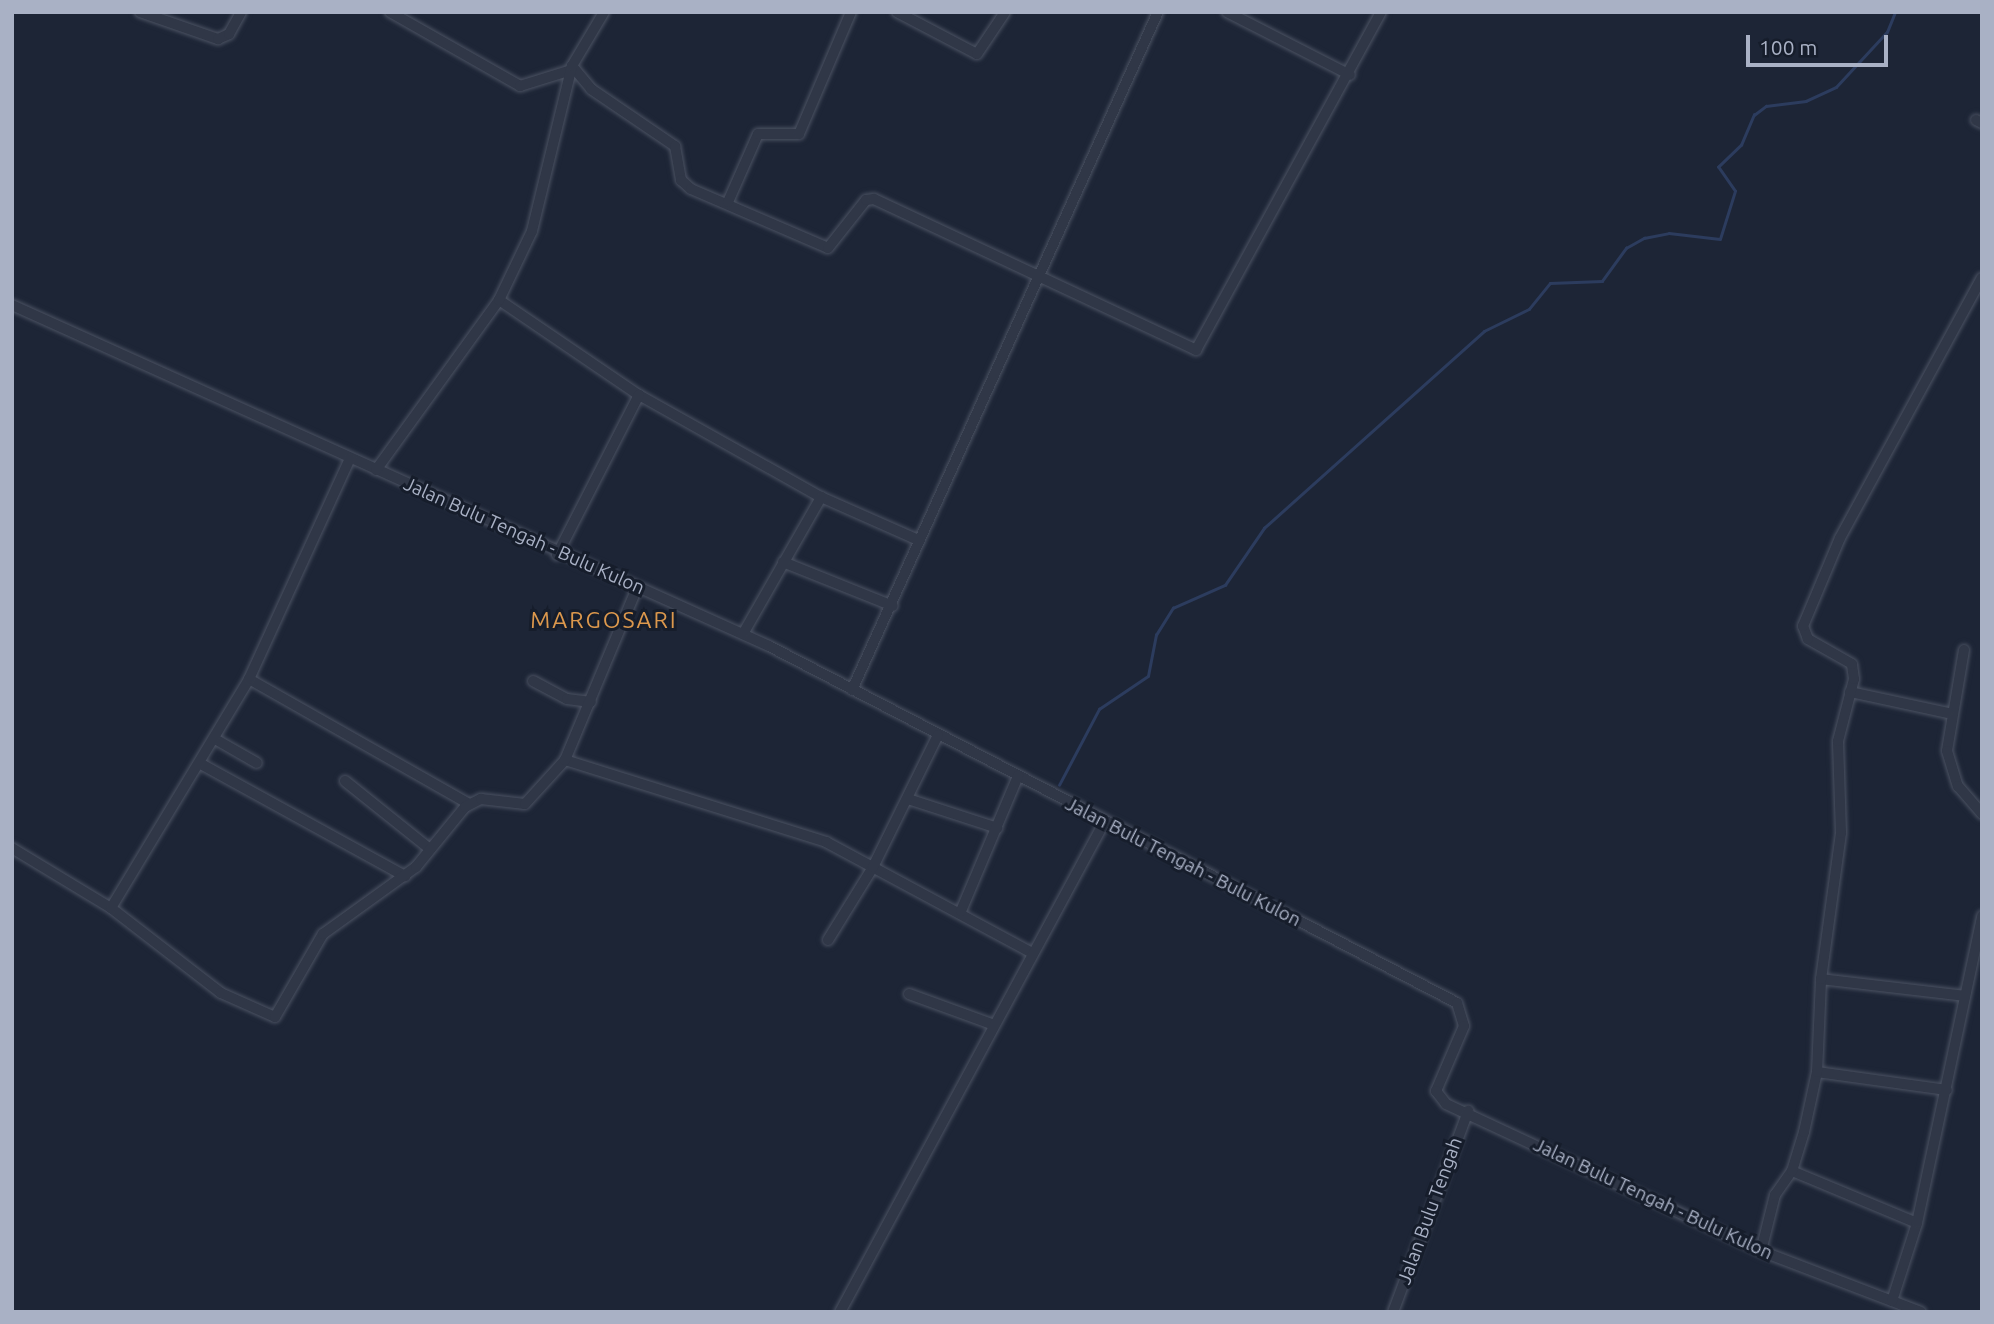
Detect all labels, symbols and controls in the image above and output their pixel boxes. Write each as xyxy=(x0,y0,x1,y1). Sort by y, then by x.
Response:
scale bar xyxy=(1749,21,1891,65)
text: 100 m xyxy=(1759,35,1817,59)
street label: Jalan Bulu Tengah - Bulu Kulon xyxy=(400,472,648,600)
district label: MARGOSARI xyxy=(531,606,677,634)
street label: Jalan Bulu Tengah - Bulu Kulon xyxy=(1061,793,1305,931)
street label: Jalan Bulu Tengah - Bulu Kulon xyxy=(1530,1133,1776,1265)
street label: Jalan Bulu Tengah xyxy=(1393,1134,1467,1288)

